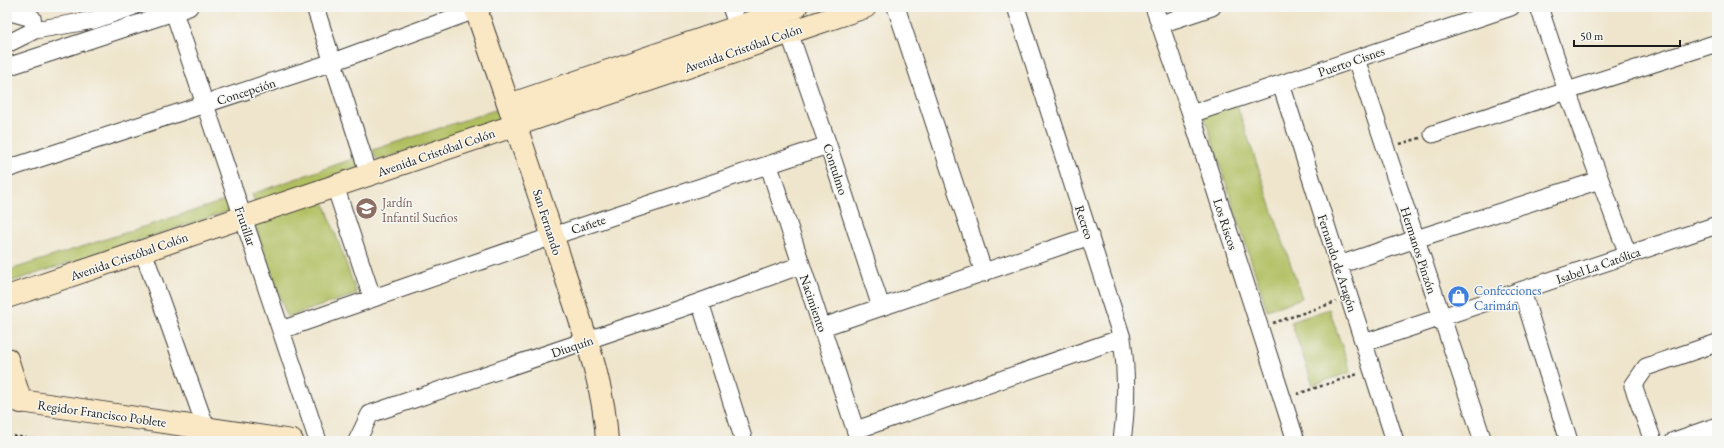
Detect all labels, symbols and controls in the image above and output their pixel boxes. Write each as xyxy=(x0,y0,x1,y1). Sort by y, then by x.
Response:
street label: Avenida Cristóbal Colón xyxy=(681,20,805,77)
scale bar xyxy=(1574,22,1680,48)
text: 50 m xyxy=(1580,28,1604,44)
street label: Puerto Cisnes xyxy=(1316,42,1387,81)
street label: Concepción xyxy=(214,74,278,109)
street label: Avenida Cristóbal Colón xyxy=(374,124,498,181)
street label: Contulmo xyxy=(819,141,852,197)
street label: San Fernando xyxy=(529,187,566,257)
place label: Jardín Infantil Sueños xyxy=(381,194,458,226)
school or university icon: Jardín Infantil Sueños xyxy=(353,196,379,222)
street label: Los Riscos xyxy=(1209,196,1242,252)
street label: Recreo xyxy=(1071,203,1098,241)
street label: Frutillar xyxy=(231,204,260,249)
street label: Hermanos Pinzón xyxy=(1396,204,1441,296)
street label: Cañete xyxy=(569,211,608,238)
street label: Fernando de Aragón xyxy=(1314,212,1361,314)
street label: Avenida Cristóbal Colón xyxy=(67,228,191,285)
street label: Isabel La Católica xyxy=(1554,243,1643,288)
street label: Nacimiento xyxy=(796,272,831,334)
place label: Confecciones Carimán xyxy=(1474,282,1541,314)
shop icon: Confecciones Carimán xyxy=(1445,284,1471,310)
street label: Diuquín xyxy=(549,331,596,362)
street label: Regidor Francisco Poblete xyxy=(37,396,167,431)

